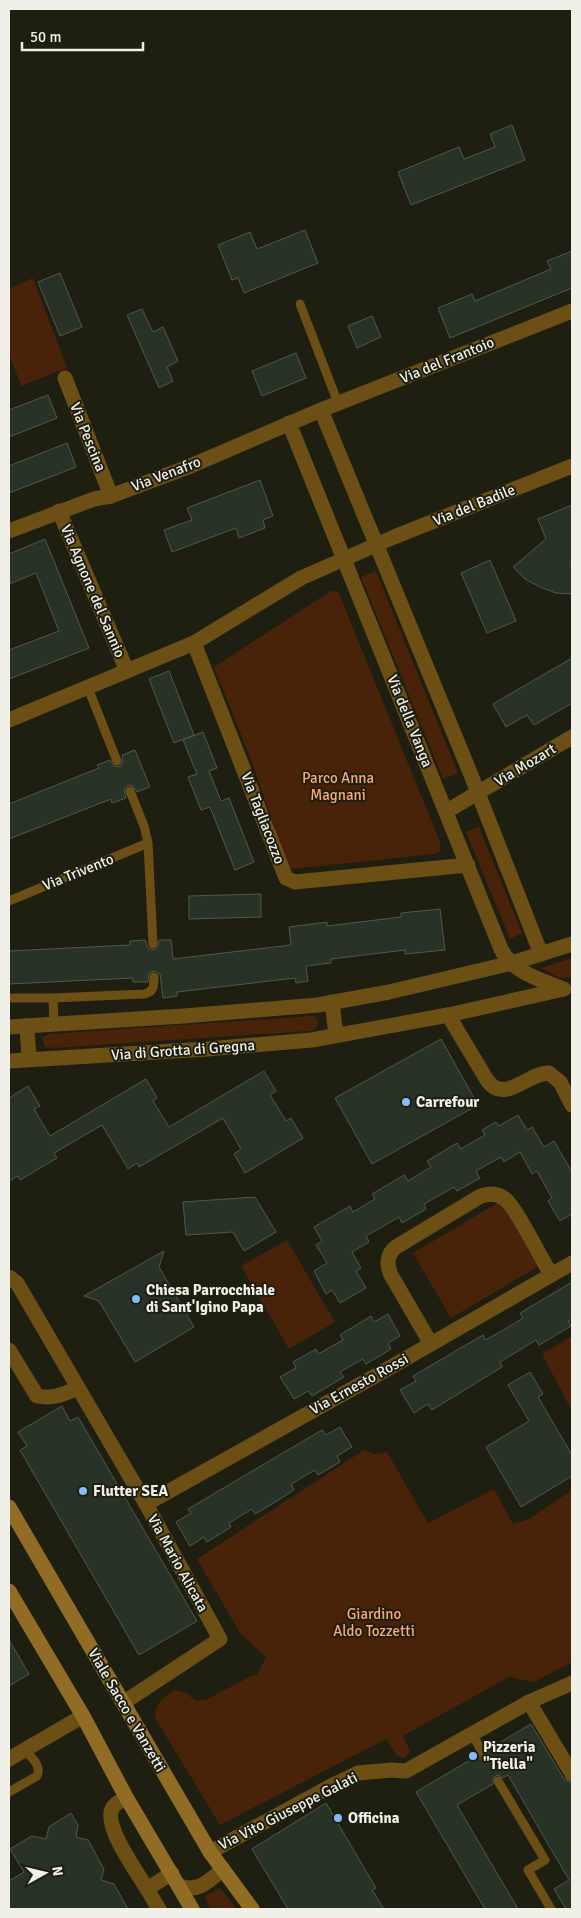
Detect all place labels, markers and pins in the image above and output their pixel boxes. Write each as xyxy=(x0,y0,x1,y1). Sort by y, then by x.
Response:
place label: Carrefour xyxy=(416,1093,479,1111)
marker: Carrefour xyxy=(400,1096,412,1108)
place label: Chiesa Parrocchiale di Sant'Igino Papa xyxy=(146,1281,275,1316)
marker: Chiesa Parrocchiale di Sant'Igino Papa xyxy=(130,1293,142,1305)
place label: Flutter SEA xyxy=(93,1482,169,1500)
marker: Flutter SEA xyxy=(77,1485,89,1497)
place label: Pizzeria "Tiella" xyxy=(483,1738,536,1773)
marker: Pizzeria "Tiella" xyxy=(467,1750,479,1762)
place label: Officina xyxy=(348,1809,400,1827)
marker: Officina xyxy=(332,1812,344,1824)

